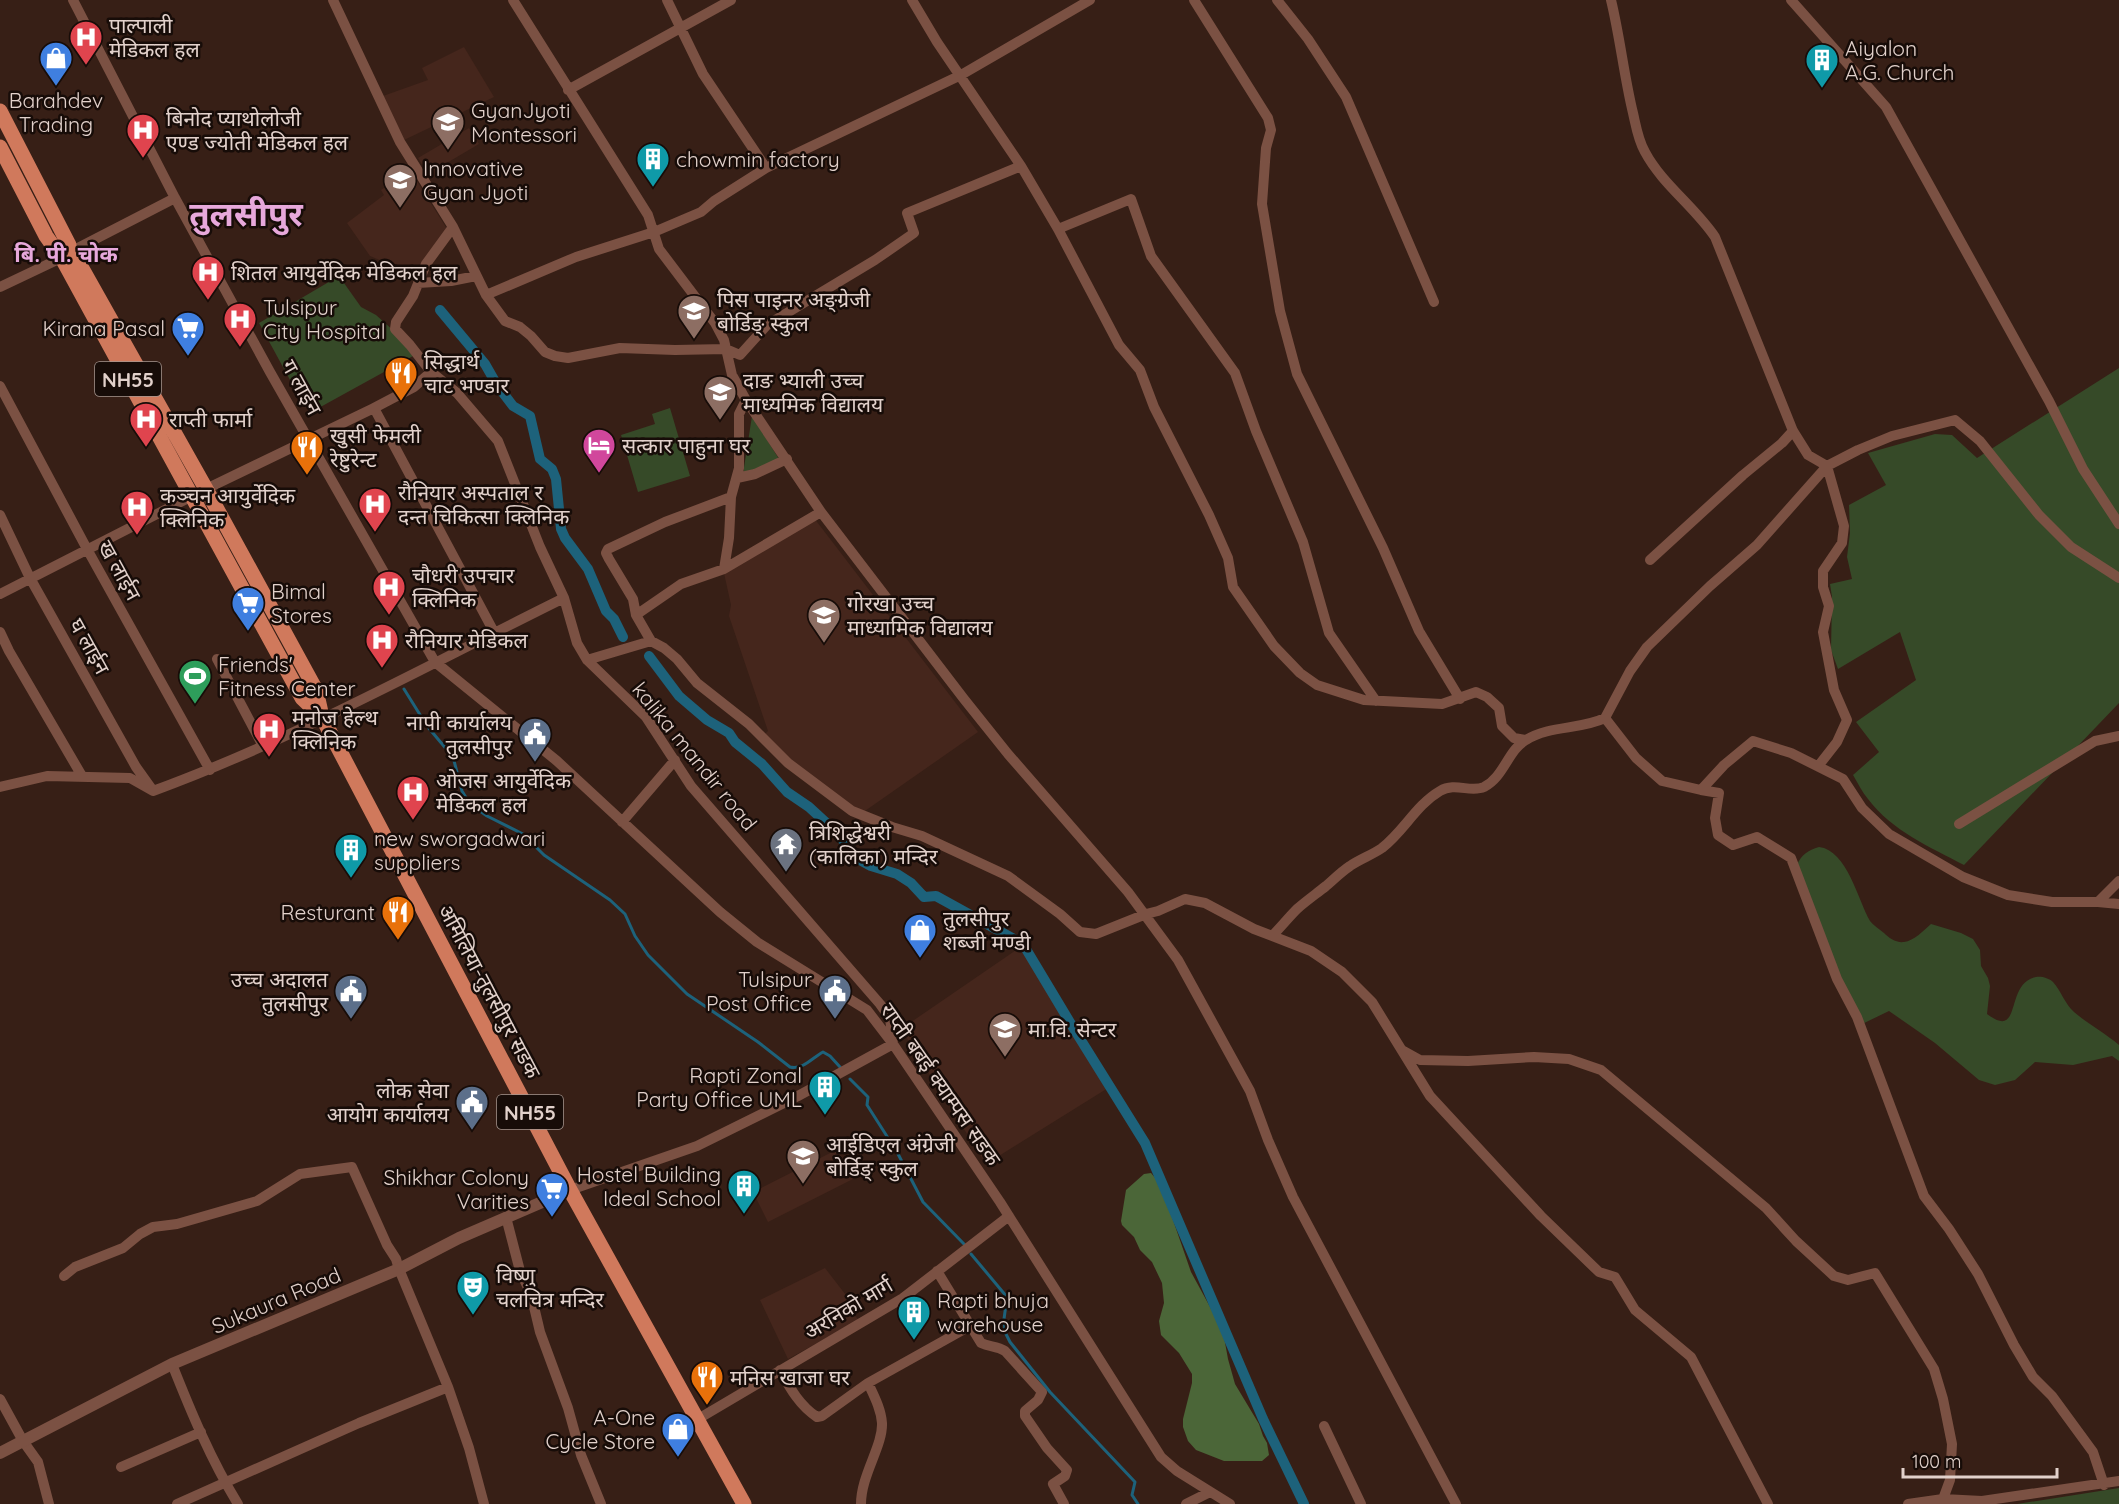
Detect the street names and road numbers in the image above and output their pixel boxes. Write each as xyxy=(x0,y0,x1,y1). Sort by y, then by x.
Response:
street label: ग लाईन xyxy=(276,355,328,419)
road number: NH55 xyxy=(95,362,161,396)
street label: ख लाईन xyxy=(93,535,147,605)
street label: घ लाईन xyxy=(64,614,116,679)
street label: kalika mandir road xyxy=(627,676,763,836)
street label: अमिलिया-तुलसीपुर सडक xyxy=(432,900,547,1084)
street label: राप्ती बबई क्याम्पस सडक xyxy=(875,998,1007,1171)
road number: NH55 xyxy=(497,1095,563,1129)
street label: Sukaura Road xyxy=(208,1261,344,1339)
street label: अरनिको मार्ग xyxy=(799,1271,898,1345)

